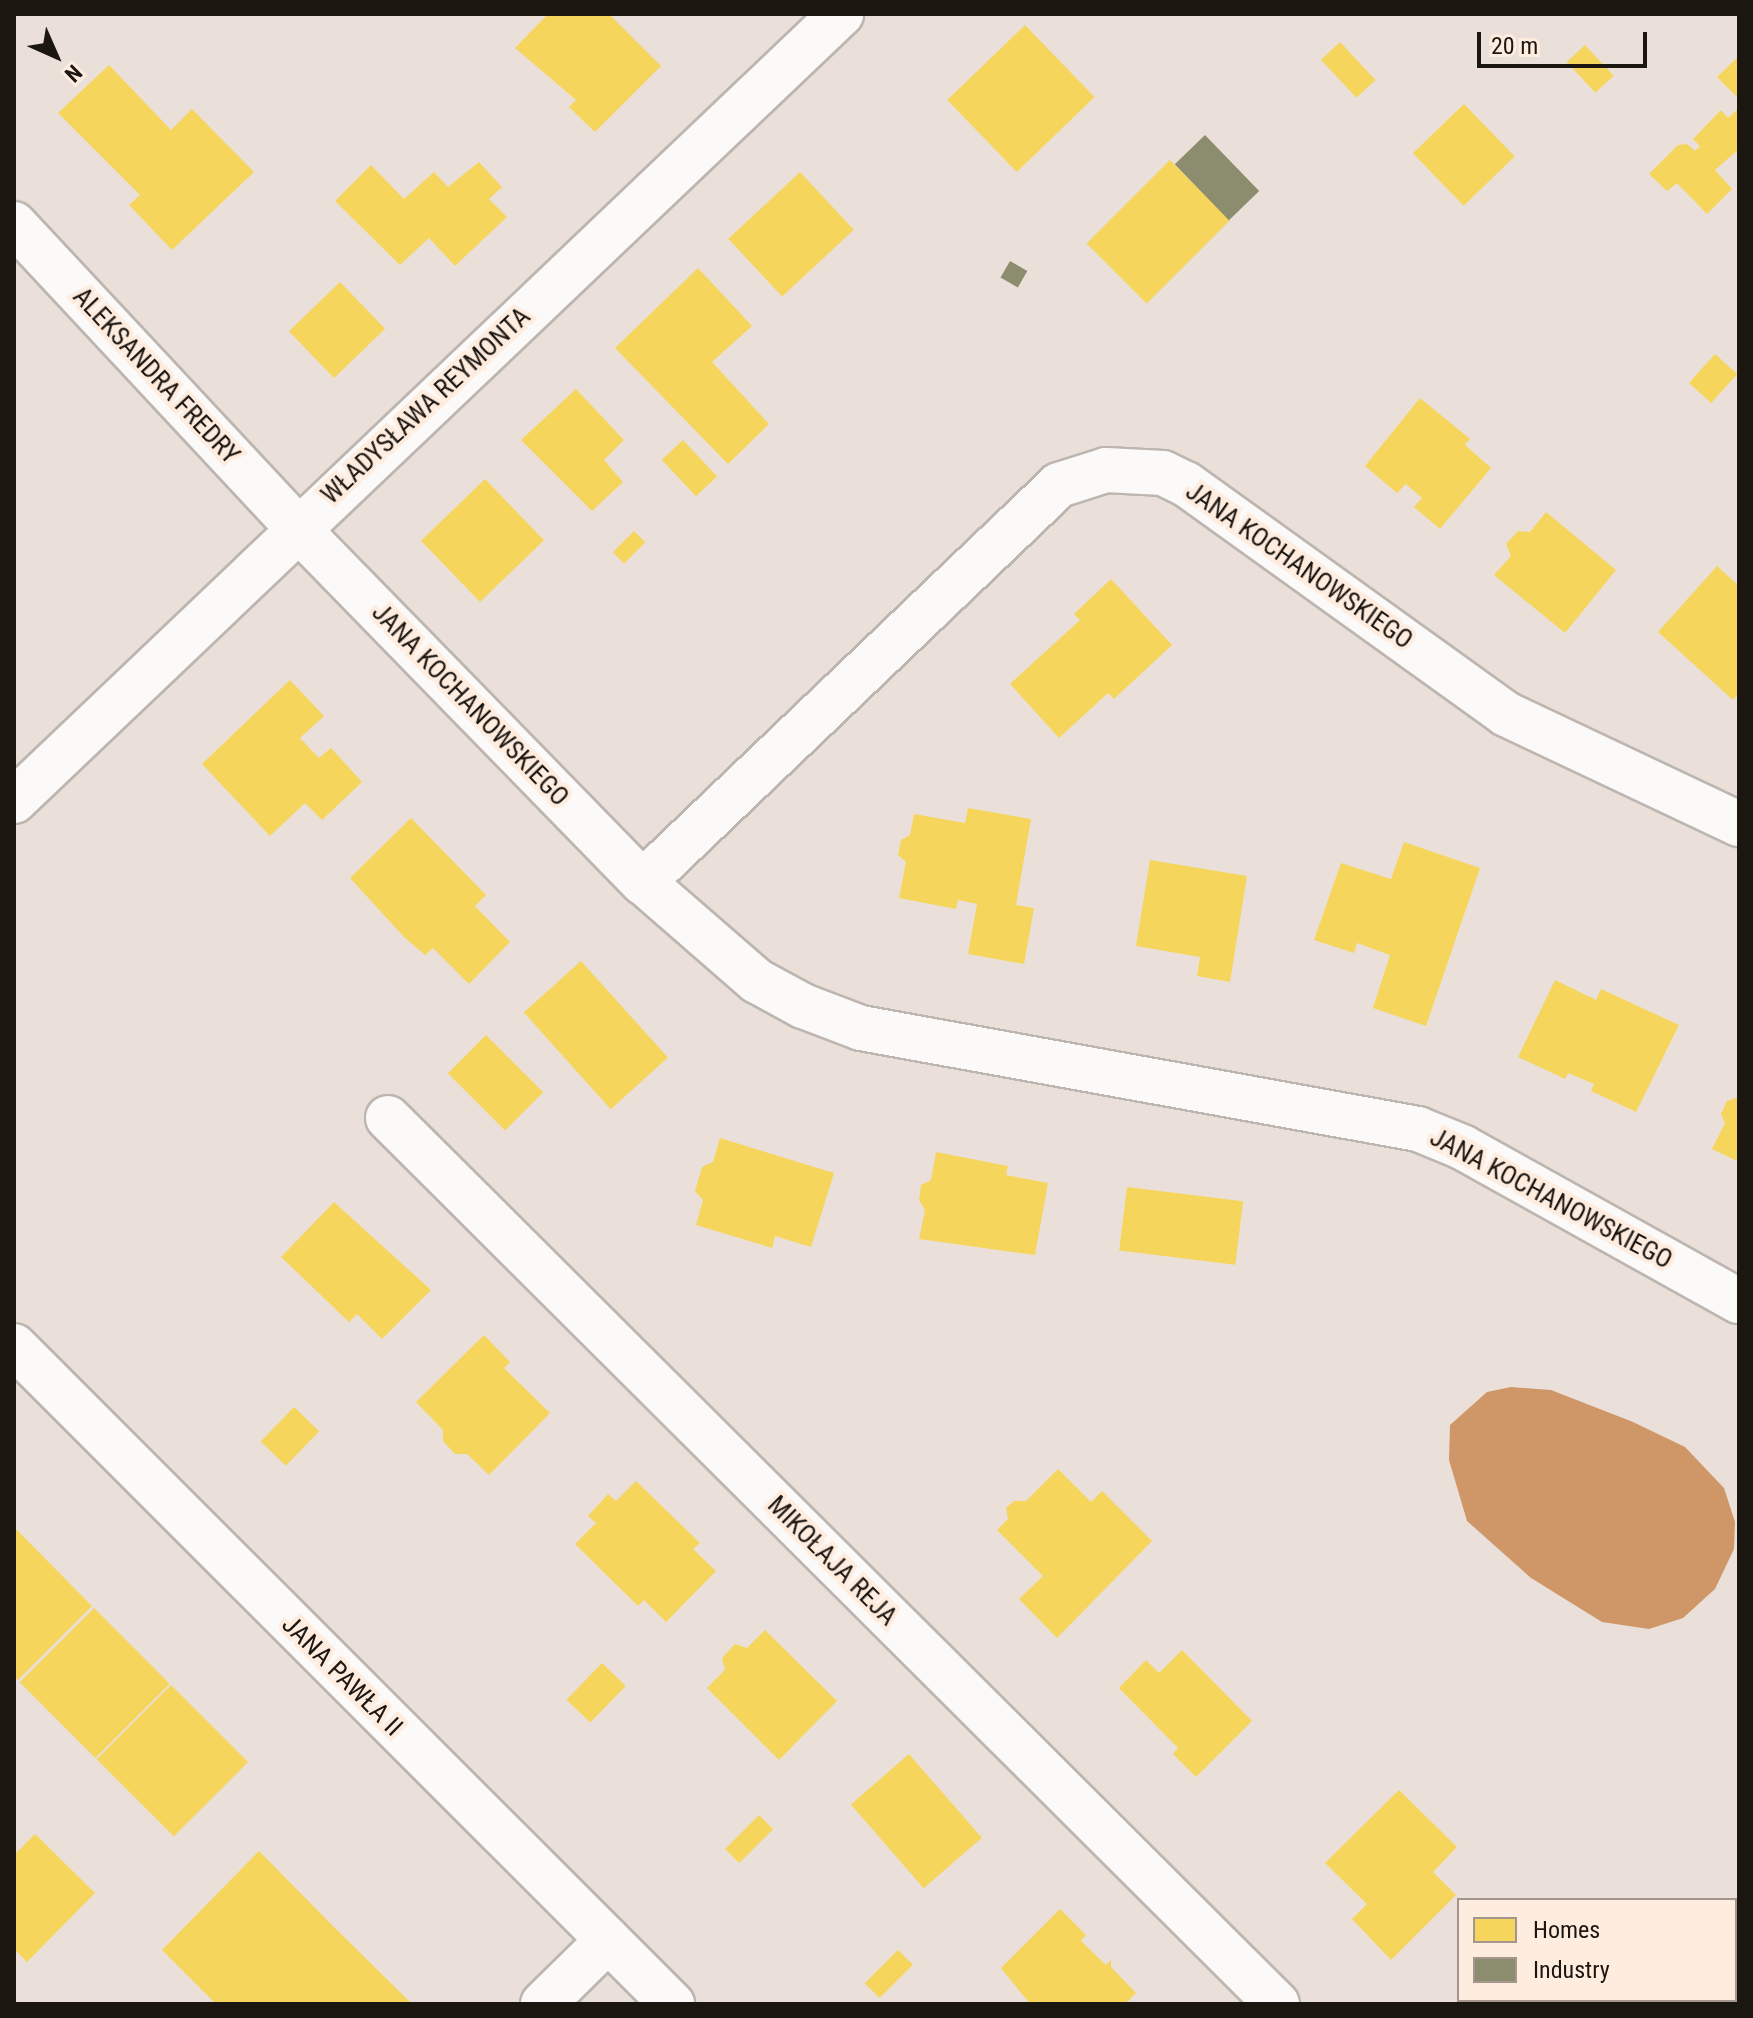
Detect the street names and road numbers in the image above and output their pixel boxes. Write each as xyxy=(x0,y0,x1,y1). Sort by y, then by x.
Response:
street label: ALEKSANDRA FREDRY xyxy=(66,281,246,471)
street label: WŁADYSŁAWA REYMONTA xyxy=(315,301,537,511)
street label: JANA KOCHANOWSKIEGO xyxy=(1180,476,1418,656)
street label: JANA KOCHANOWSKIEGO xyxy=(365,597,575,813)
street label: JANA KOCHANOWSKIEGO xyxy=(1425,1122,1677,1276)
street label: MIKOŁAJA REJA xyxy=(761,1490,903,1632)
street label: JANA PAWŁA II xyxy=(275,1609,409,1743)

